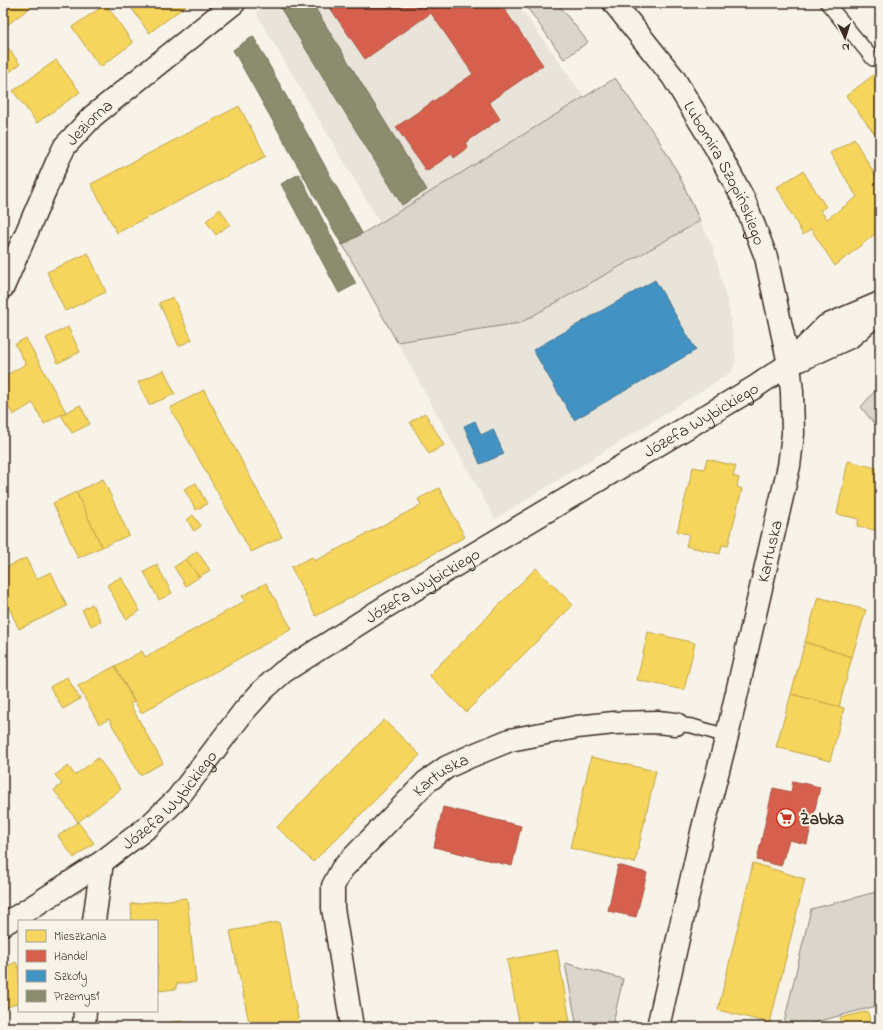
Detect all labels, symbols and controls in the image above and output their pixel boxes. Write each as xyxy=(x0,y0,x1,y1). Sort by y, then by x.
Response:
north arrow xyxy=(825,18,865,58)
text: N xyxy=(841,39,850,55)
street label: Jeziorna xyxy=(60,94,119,152)
street label: Lubomira Szopińskiego xyxy=(676,97,771,249)
street label: Józefa Wybickiego xyxy=(639,377,764,465)
street label: Kartuska xyxy=(751,518,790,585)
street label: Józefa Wybickiego xyxy=(361,542,485,631)
street label: Józefa Wybickiego xyxy=(117,745,224,857)
street label: Kartuska xyxy=(407,748,473,803)
supermarket icon: Żabka xyxy=(775,807,797,829)
place label: Żabka xyxy=(800,807,844,832)
legend xyxy=(18,920,158,1012)
text: Mieszkania xyxy=(54,928,106,946)
text: Handel xyxy=(54,948,88,966)
text: Szkoły xyxy=(54,968,88,987)
text: Przemysł xyxy=(54,988,99,1007)

